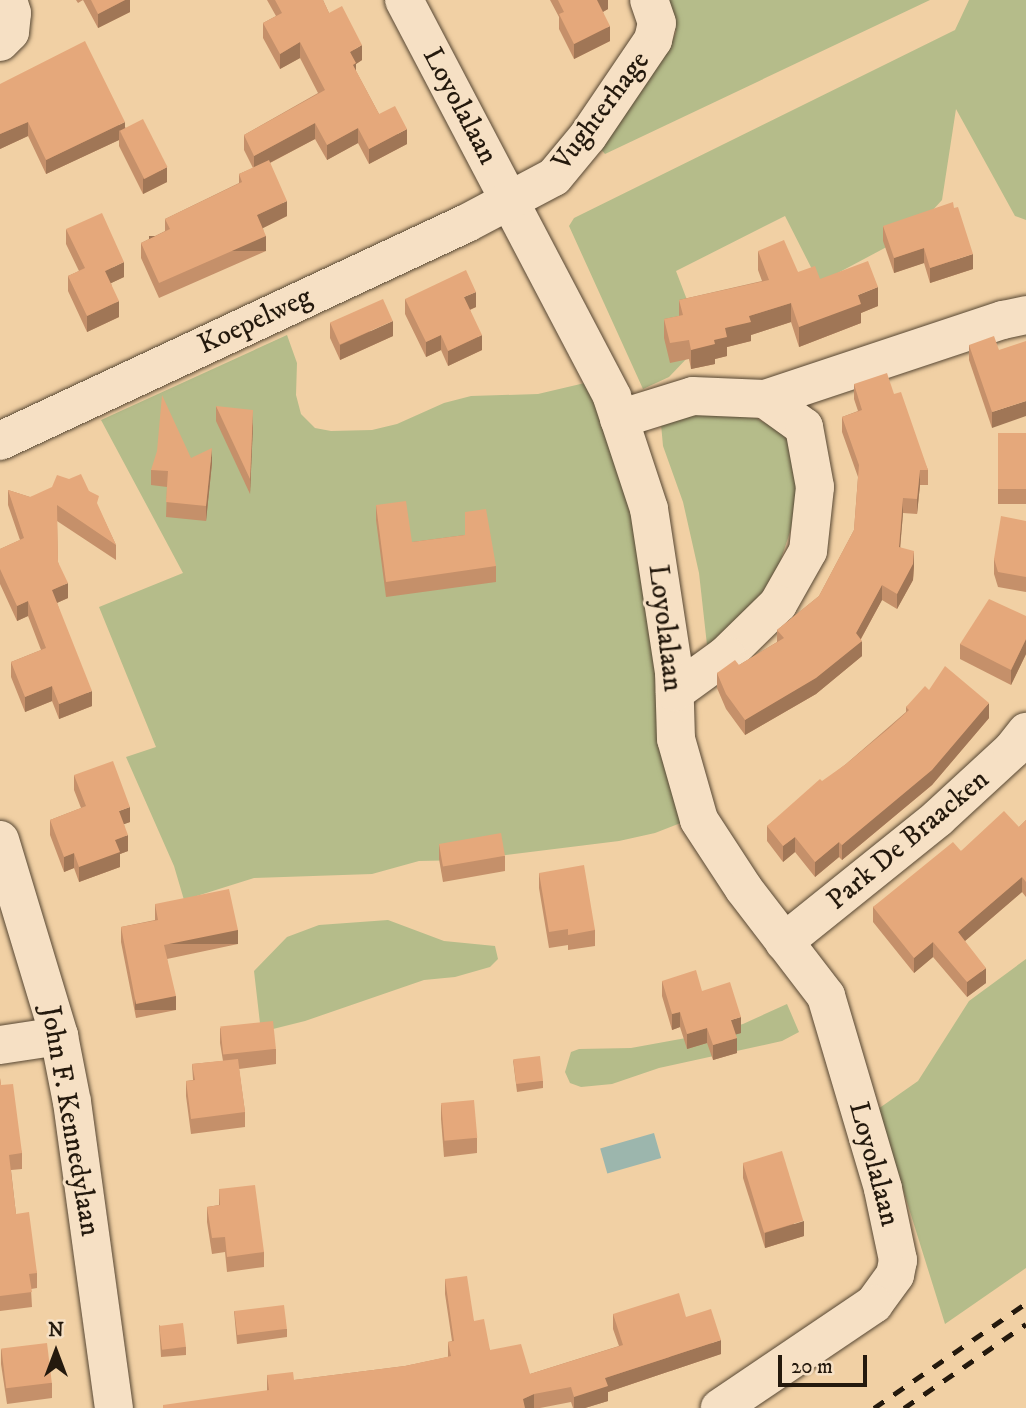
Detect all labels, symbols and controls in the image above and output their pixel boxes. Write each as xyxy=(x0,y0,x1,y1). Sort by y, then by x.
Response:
street label: Loyolalaan xyxy=(415,42,505,170)
street label: Vughterhage xyxy=(545,45,657,177)
street label: Koepelweg xyxy=(193,280,317,362)
street label: Loyolalaan xyxy=(641,563,689,693)
street label: Park De Braacken xyxy=(820,763,996,917)
street label: John F. Kennedylaan xyxy=(33,1003,107,1239)
street label: Loyolalaan xyxy=(841,1098,907,1230)
north arrow xyxy=(21,1317,91,1387)
text: N xyxy=(48,1319,64,1342)
scale bar xyxy=(781,1342,870,1386)
text: 20 m xyxy=(791,1354,833,1380)

